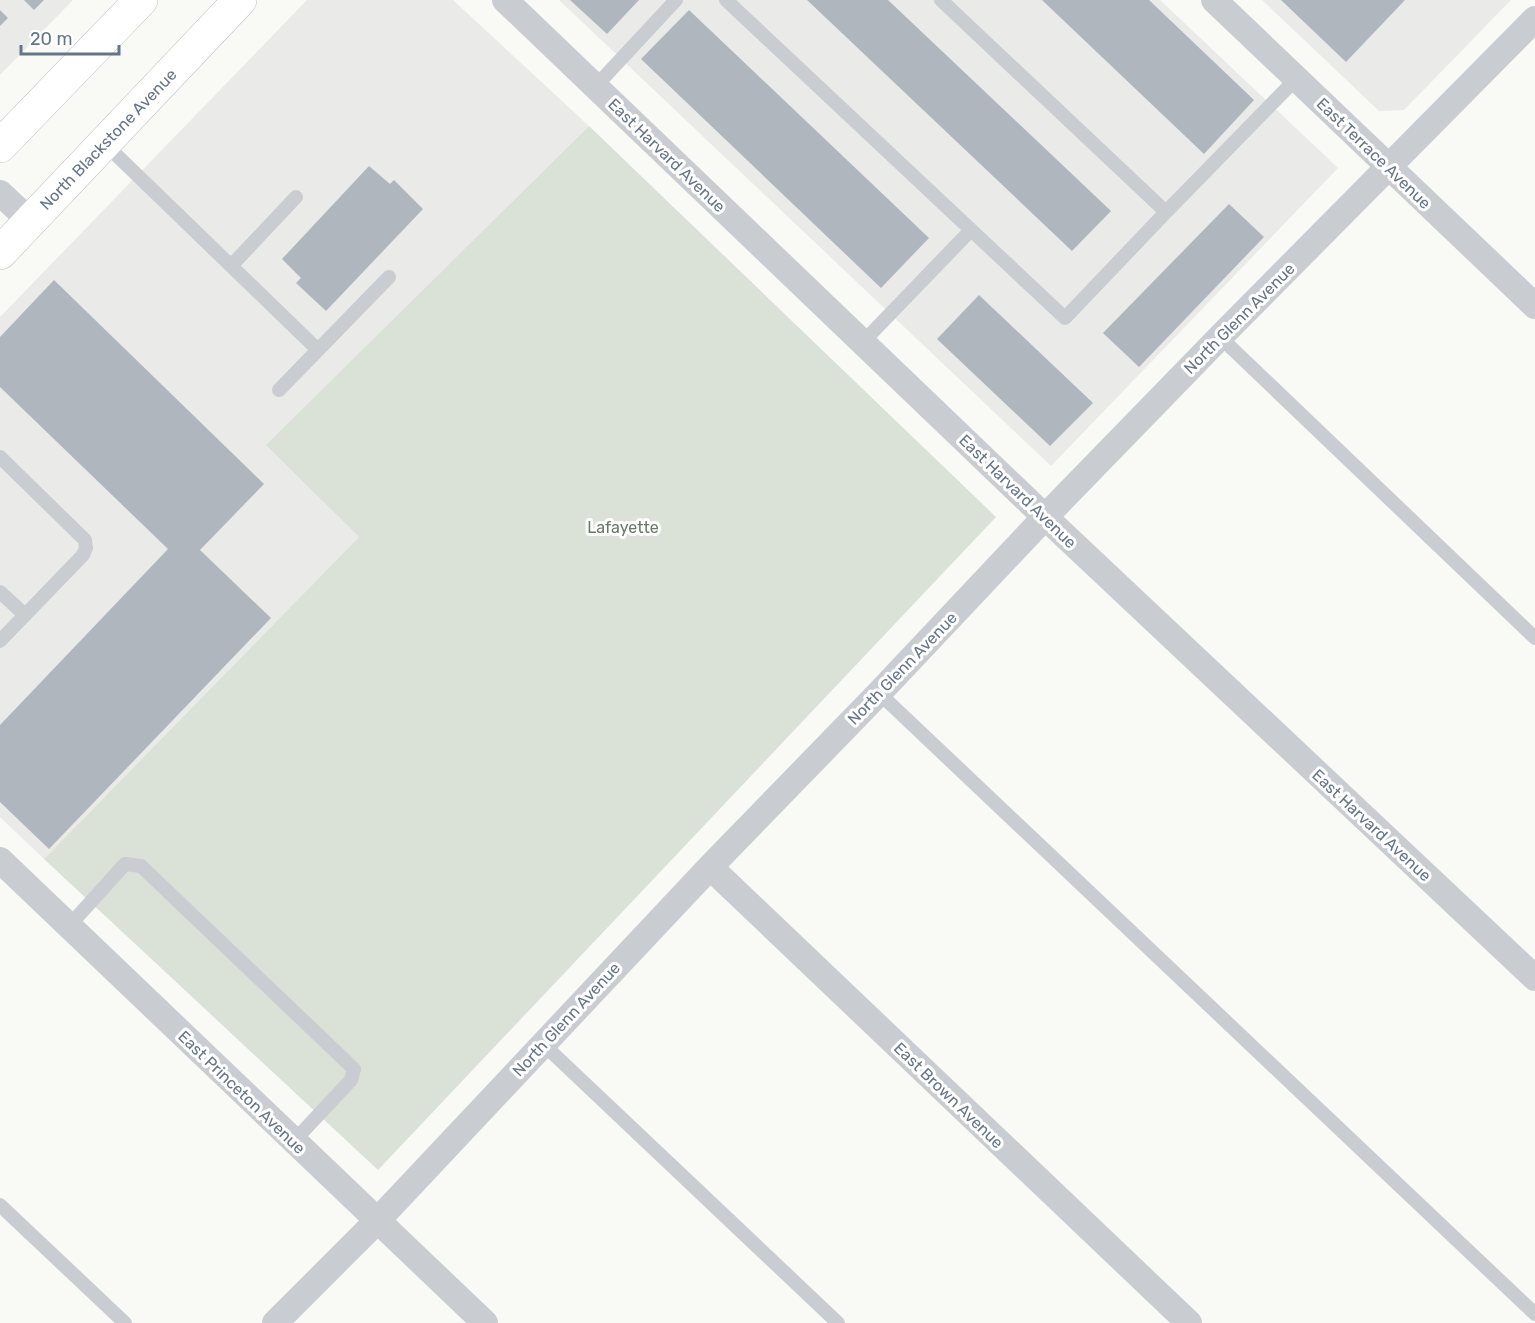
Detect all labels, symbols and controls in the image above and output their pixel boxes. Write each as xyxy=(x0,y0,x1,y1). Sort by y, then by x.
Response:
scale bar xyxy=(21,18,118,56)
text: 20 m xyxy=(30,28,72,50)
street label: North Blackstone Avenue xyxy=(36,65,181,214)
street label: East Terrace Avenue xyxy=(1313,94,1435,213)
street label: East Harvard Avenue xyxy=(604,95,729,216)
street label: North Glenn Avenue xyxy=(1180,259,1299,378)
street label: East Harvard Avenue xyxy=(955,431,1080,552)
park label: Lafayette xyxy=(587,518,659,537)
street label: North Glenn Avenue xyxy=(844,608,961,729)
street label: East Harvard Avenue xyxy=(1308,765,1435,885)
street label: North Glenn Avenue xyxy=(509,958,624,1080)
street label: East Princeton Avenue xyxy=(174,1027,309,1158)
street label: East Brown Avenue xyxy=(890,1038,1007,1152)

